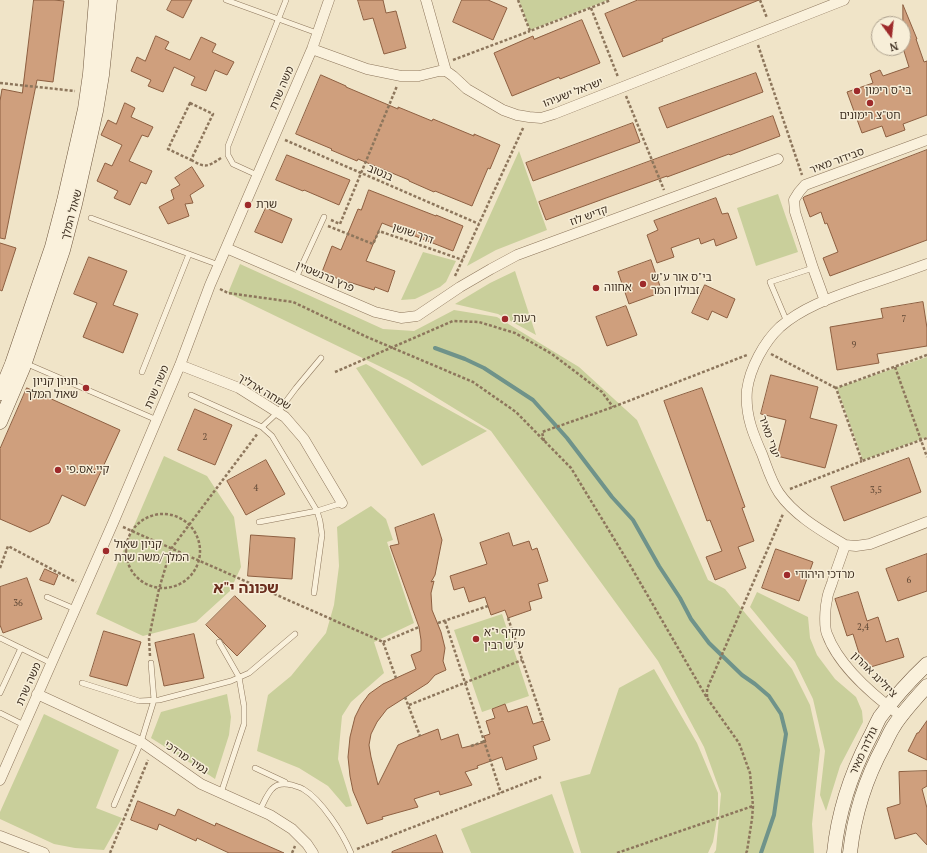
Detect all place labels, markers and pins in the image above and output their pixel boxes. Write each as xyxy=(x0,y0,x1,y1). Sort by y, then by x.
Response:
place label: בי"ס רימון xyxy=(865,84,912,98)
marker: בי"ס רימון xyxy=(852,86,862,96)
marker: חט"צ רימונים xyxy=(865,98,875,108)
place label: חט"צ רימונים xyxy=(839,109,901,123)
place label: שרת xyxy=(256,198,277,212)
marker: שרת xyxy=(243,200,253,210)
place label: בי"ס אור ע"ש זבולון המר xyxy=(651,271,712,297)
marker: בי"ס אור ע"ש זבולון המר xyxy=(638,279,648,289)
place label: אחווה xyxy=(604,281,632,295)
marker: אחווה xyxy=(591,283,601,293)
place label: רעות xyxy=(513,312,536,326)
marker: רעות xyxy=(500,314,510,324)
place label: חניון קניון שאול המלך xyxy=(26,375,78,401)
marker: חניון קניון שאול המלך xyxy=(81,383,91,393)
place label: קיי.אס.פי xyxy=(66,463,109,477)
marker: קיי.אס.פי xyxy=(53,465,63,475)
place label: קניון שאול המלך/משה שרת xyxy=(114,538,189,564)
marker: קניון שאול המלך/משה שרת xyxy=(101,546,111,556)
place label: מרדכי היהודי xyxy=(795,568,854,582)
marker: מרדכי היהודי xyxy=(782,570,792,580)
place label: מקיף י"א ע"ש רבין xyxy=(484,626,525,652)
marker: מקיף י"א ע"ש רבין xyxy=(471,634,481,644)

